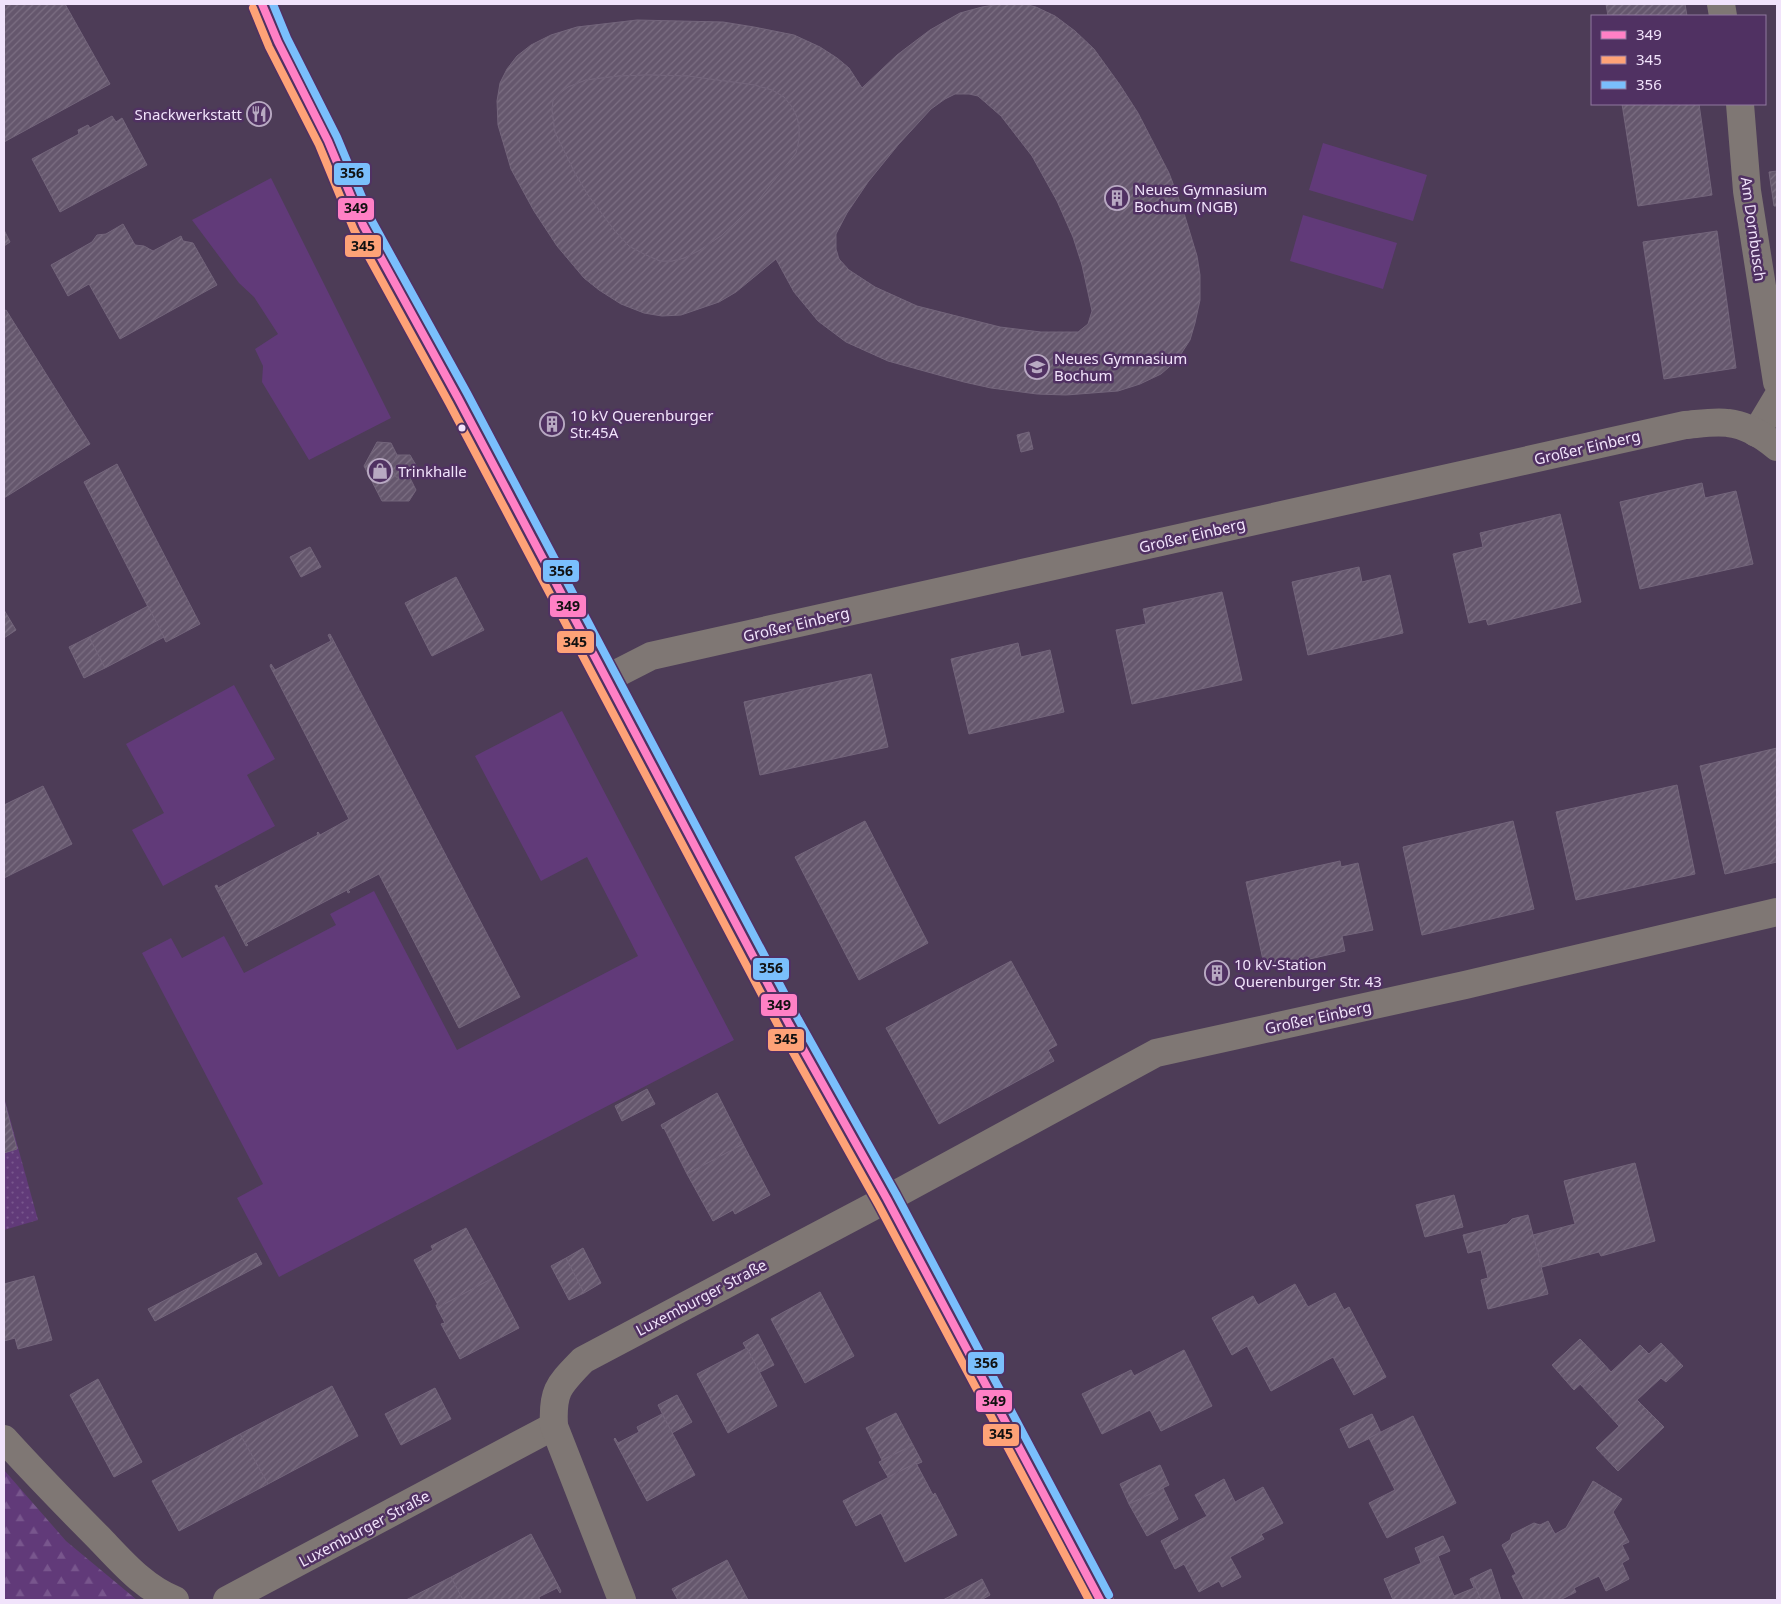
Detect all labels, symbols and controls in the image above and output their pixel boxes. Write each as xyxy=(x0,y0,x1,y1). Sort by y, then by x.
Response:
legend xyxy=(1591,15,1766,105)
text: 349 xyxy=(1636,24,1662,44)
text: 345 xyxy=(1636,49,1662,69)
text: 356 xyxy=(1636,74,1662,94)
restaurant icon: Snackwerkstatt xyxy=(246,101,272,127)
place label: Snackwerkstatt xyxy=(135,104,243,124)
line badge: 356 xyxy=(333,162,371,186)
text: 356 xyxy=(340,163,364,182)
street label: Am Dornbusch xyxy=(1737,176,1771,282)
place label: Neues Gymnasium Bochum (NGB) xyxy=(1134,179,1267,216)
building icon: Neues Gymnasium Bochum (NGB) xyxy=(1104,185,1130,211)
line badge: 349 xyxy=(337,197,375,221)
text: 349 xyxy=(344,198,368,217)
line badge: 345 xyxy=(344,234,382,258)
text: 345 xyxy=(351,236,375,255)
place label: Neues Gymnasium Bochum xyxy=(1054,348,1187,385)
school or university icon: Neues Gymnasium Bochum xyxy=(1024,354,1050,380)
place label: 10 kV Querenburger Str.45A xyxy=(570,405,713,442)
building icon: 10 kV Querenburger Str.45A xyxy=(539,411,565,437)
unlabelled marker xyxy=(457,423,467,433)
street label: Großer Einberg xyxy=(1532,425,1642,469)
shop icon: Trinkhalle xyxy=(367,458,393,484)
place label: Trinkhalle xyxy=(398,461,467,481)
street label: Großer Einberg xyxy=(1137,513,1247,557)
line badge: 356 xyxy=(542,559,580,583)
text: 356 xyxy=(549,561,573,580)
line badge: 349 xyxy=(549,594,587,618)
text: 349 xyxy=(556,596,580,615)
street label: Großer Einberg xyxy=(741,602,851,646)
line badge: 345 xyxy=(556,630,595,654)
text: 345 xyxy=(563,632,587,651)
place label: 10 kV-Station Querenburger Str. 43 xyxy=(1234,954,1382,991)
line badge: 356 xyxy=(752,957,790,981)
text: 356 xyxy=(759,958,783,977)
building icon: 10 kV-Station Querenburger Str. 43 xyxy=(1204,960,1230,986)
line badge: 349 xyxy=(760,993,798,1017)
text: 349 xyxy=(767,995,791,1014)
street label: Großer Einberg xyxy=(1263,996,1373,1038)
line badge: 345 xyxy=(767,1028,805,1052)
text: 345 xyxy=(774,1029,798,1048)
street label: Luxemburger Straße xyxy=(632,1254,770,1340)
line badge: 356 xyxy=(967,1351,1005,1375)
text: 356 xyxy=(974,1353,998,1372)
line badge: 349 xyxy=(975,1389,1013,1413)
text: 349 xyxy=(982,1391,1006,1410)
line badge: 345 xyxy=(982,1423,1020,1447)
text: 345 xyxy=(989,1424,1013,1443)
street label: Luxemburger Straße xyxy=(295,1485,433,1571)

